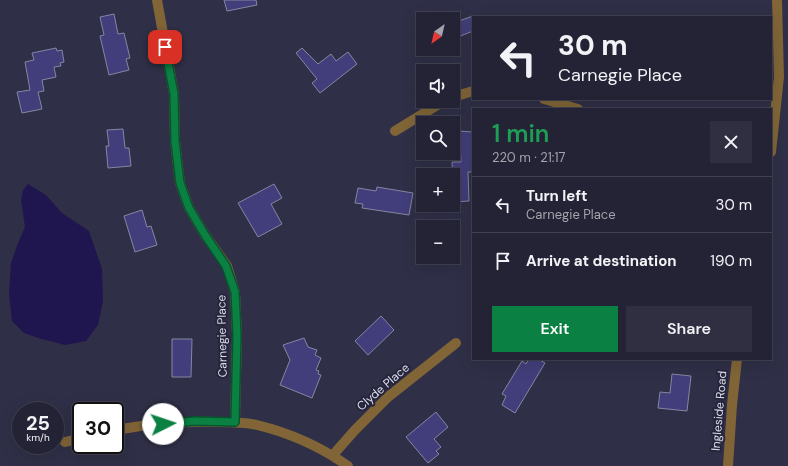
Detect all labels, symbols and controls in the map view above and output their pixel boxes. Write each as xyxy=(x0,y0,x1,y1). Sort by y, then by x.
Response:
north arrow xyxy=(416,12,460,56)
map controls xyxy=(416,12,460,264)
text: 30 m xyxy=(558,27,628,64)
pin xyxy=(148,30,182,64)
icon: left xyxy=(492,32,544,84)
icon: arrive xyxy=(154,36,176,58)
text: Carnegie Place xyxy=(558,63,682,87)
button: sound xyxy=(416,64,460,108)
button: search xyxy=(416,116,460,160)
text: 1 min xyxy=(492,118,549,149)
button: close xyxy=(710,121,752,163)
text: 220 m · 21:17 xyxy=(492,149,565,166)
button: + xyxy=(416,168,460,212)
text: Turn left xyxy=(526,186,587,206)
icon: left xyxy=(492,194,514,216)
text: 30 m xyxy=(716,195,752,215)
text: Carnegie Place xyxy=(526,206,616,223)
button: − xyxy=(416,220,460,264)
icon: arrive xyxy=(492,250,514,272)
text: Arrive at destination xyxy=(526,251,677,271)
text: 190 m xyxy=(710,251,752,271)
street label: Carnegie Place xyxy=(213,294,231,377)
button: Exit xyxy=(492,306,618,352)
button: Share xyxy=(626,306,752,352)
street label: Clyde Place xyxy=(353,360,413,414)
street label: Ingleside Road xyxy=(708,370,730,452)
speed limit sign: 30 xyxy=(72,402,124,454)
position arrow xyxy=(142,403,184,445)
text: 25 xyxy=(26,410,50,436)
text: km/h xyxy=(26,431,50,444)

